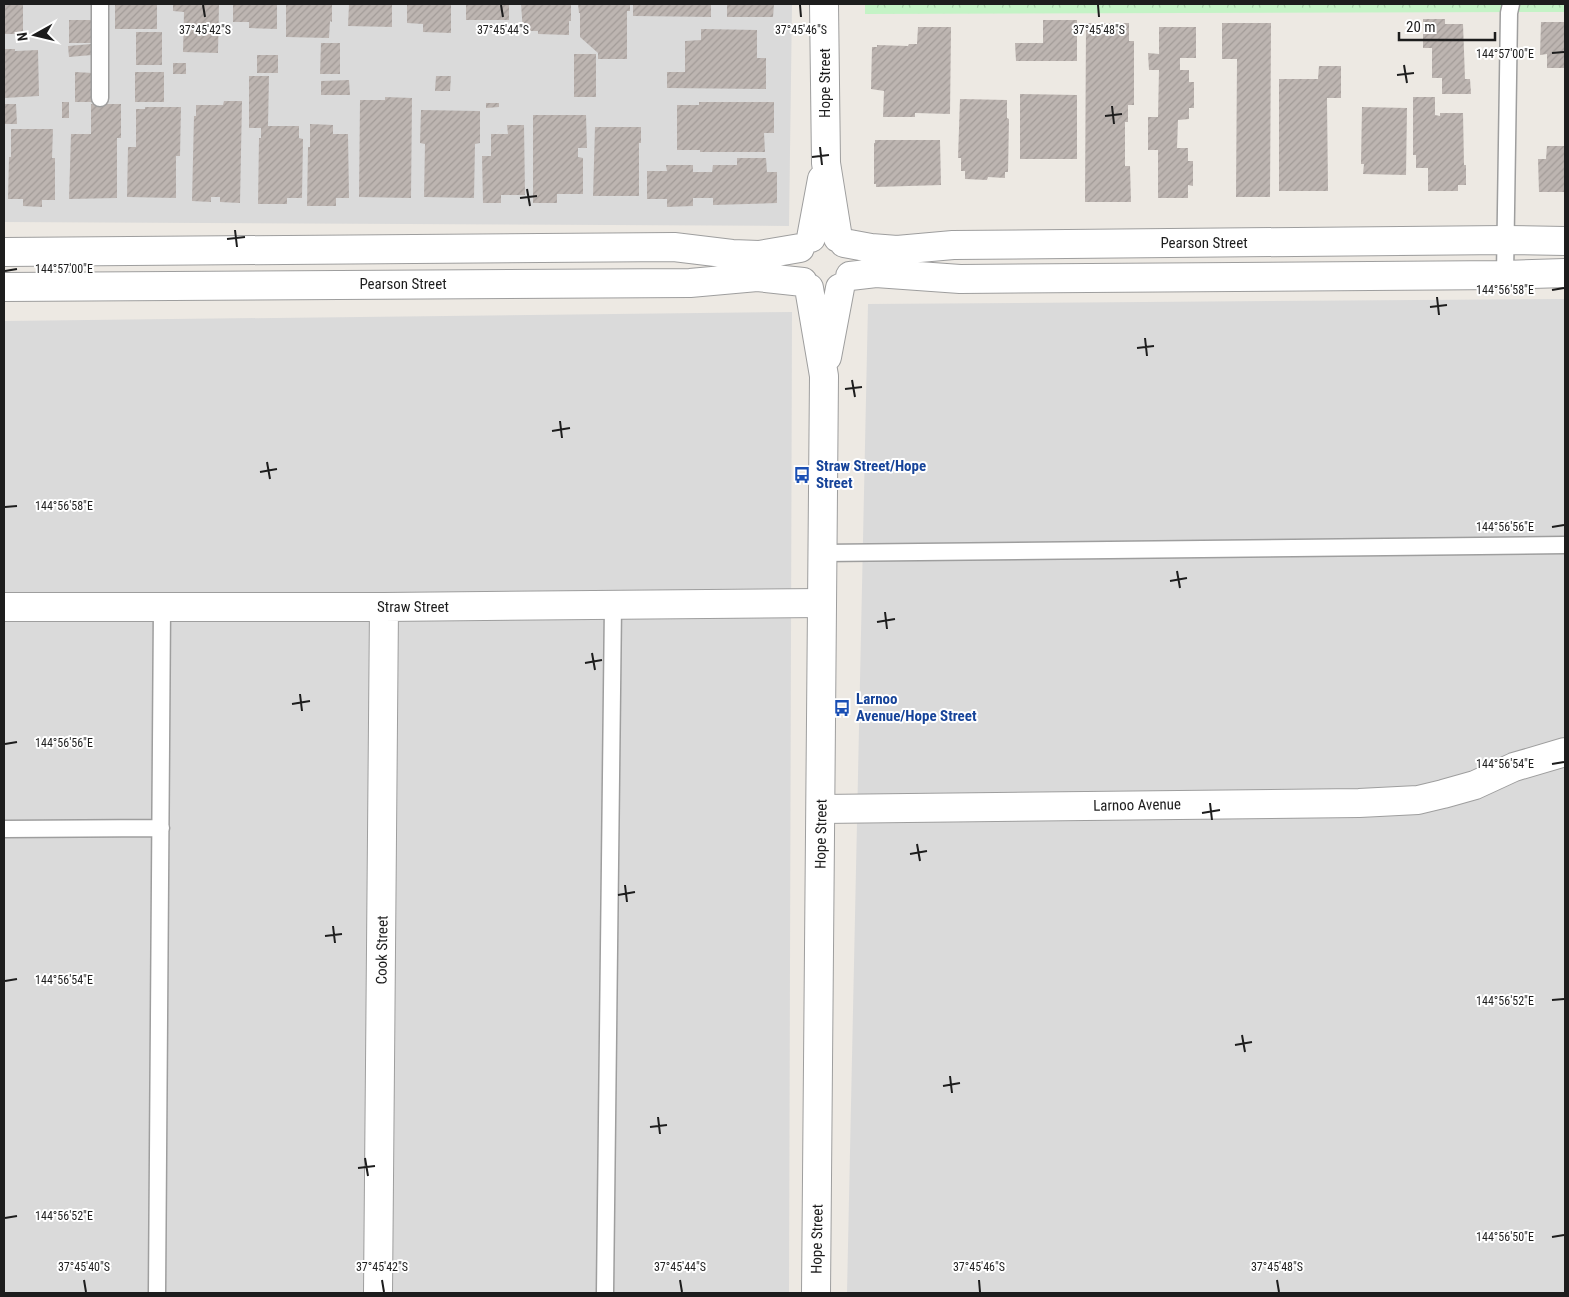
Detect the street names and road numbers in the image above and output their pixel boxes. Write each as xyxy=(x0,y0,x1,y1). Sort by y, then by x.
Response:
street label: Hope Street xyxy=(816,48,834,118)
street label: Pearson Street xyxy=(1160,234,1248,252)
street label: Pearson Street xyxy=(359,275,447,293)
street label: Straw Street xyxy=(377,598,449,616)
street label: Larnoo Avenue xyxy=(1093,795,1181,815)
street label: Hope Street xyxy=(811,799,831,869)
street label: Cook Street xyxy=(372,915,392,985)
street label: Hope Street xyxy=(807,1204,827,1274)

